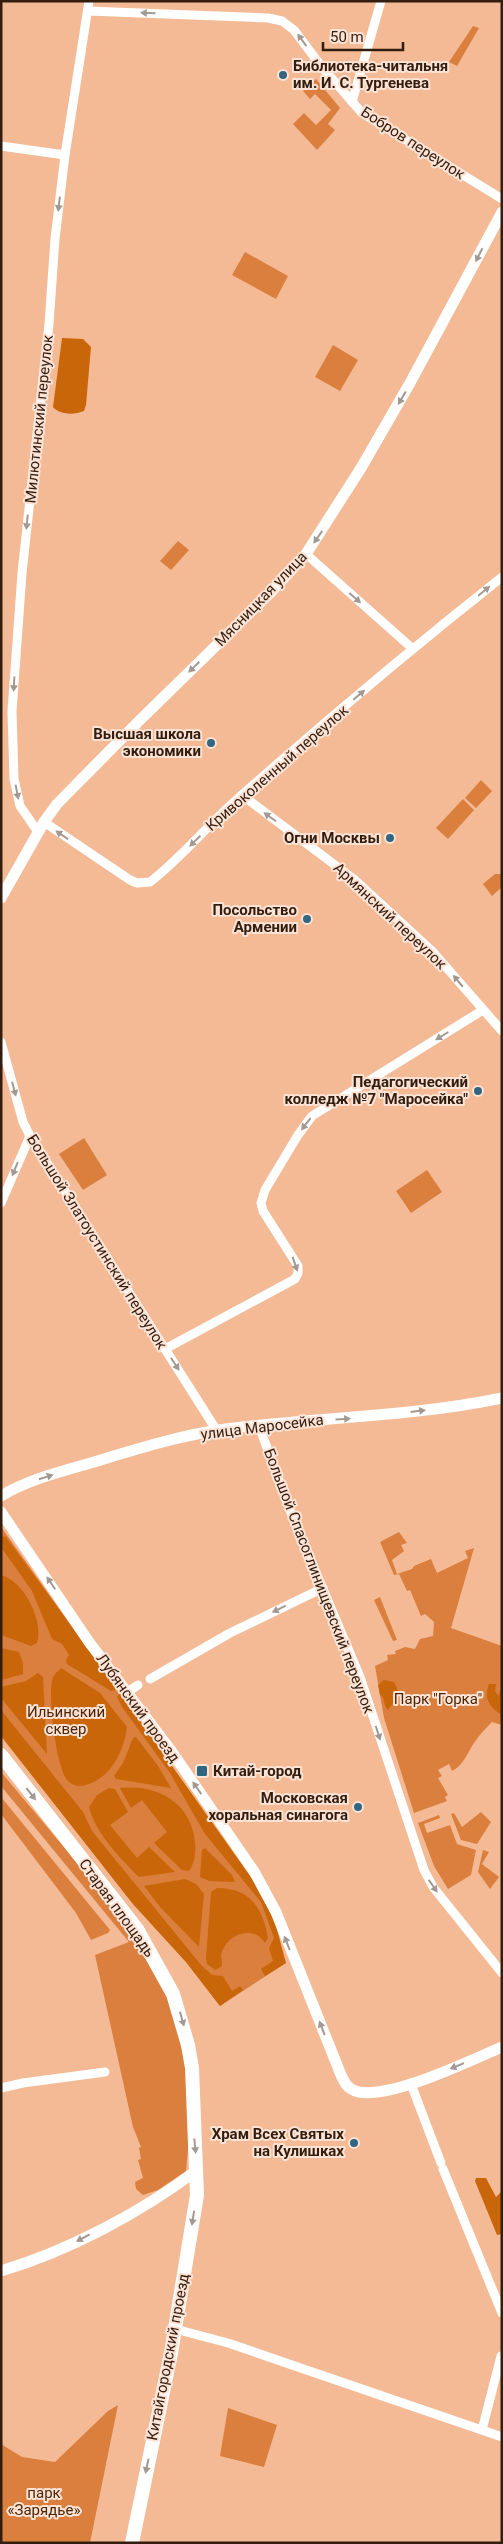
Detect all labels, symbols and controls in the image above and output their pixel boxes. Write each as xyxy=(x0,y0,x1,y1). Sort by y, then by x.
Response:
one-way arrow xyxy=(139,9,155,17)
scale bar xyxy=(323,20,403,52)
text: 50 m xyxy=(330,28,364,46)
one-way arrow xyxy=(296,34,307,47)
place label: Библиотека-читальня им. И. С. Тургенева xyxy=(293,57,448,92)
marker: Библиотека-читальня им. И. С. Тургенева xyxy=(277,69,289,81)
street label: Бобров переулок xyxy=(358,103,468,183)
one-way arrow xyxy=(55,196,63,212)
one-way arrow xyxy=(475,248,483,262)
street label: Милютинский переулок xyxy=(21,334,57,504)
one-way arrow xyxy=(398,391,406,405)
one-way arrow xyxy=(23,514,31,530)
one-way arrow xyxy=(313,530,323,544)
street label: Мясницкая улица xyxy=(211,548,311,650)
one-way arrow xyxy=(477,586,490,597)
one-way arrow xyxy=(349,592,361,604)
one-way arrow xyxy=(189,661,201,673)
one-way arrow xyxy=(9,676,17,692)
one-way arrow xyxy=(352,690,365,701)
street label: Кривоколенный переулок xyxy=(202,701,352,835)
place label: Высшая школа экономики xyxy=(93,725,201,760)
marker: Высшая школа экономики xyxy=(205,737,217,749)
one-way arrow xyxy=(13,785,21,800)
one-way arrow xyxy=(263,812,277,822)
place label: Огни Москвы xyxy=(284,829,380,847)
one-way arrow xyxy=(55,830,69,840)
marker: Огни Москвы xyxy=(384,832,396,844)
one-way arrow xyxy=(189,835,201,847)
street label: Армянский переулок xyxy=(330,859,450,973)
place label: Посольство Армении xyxy=(212,901,297,936)
marker: Посольство Армении xyxy=(301,913,313,925)
one-way arrow xyxy=(453,975,464,987)
one-way arrow xyxy=(435,1031,449,1040)
place label: Педагогический колледж №7 "Маросейка" xyxy=(285,1073,468,1108)
one-way arrow xyxy=(10,1082,18,1097)
marker: Педагогический колледж №7 "Маросейка" xyxy=(472,1085,484,1097)
one-way arrow xyxy=(301,1117,312,1130)
street label: Большой Златоустинский переулок xyxy=(23,1131,171,1353)
one-way arrow xyxy=(11,1162,19,1177)
one-way arrow xyxy=(291,1257,299,1272)
one-way arrow xyxy=(170,1358,180,1371)
one-way arrow xyxy=(411,1407,427,1415)
street label: улица Маросейка xyxy=(199,1411,325,1443)
one-way arrow xyxy=(335,1414,351,1422)
street label: Большой Спасоглинищевский переулок xyxy=(260,1446,378,1716)
one-way arrow xyxy=(39,1473,54,1481)
one-way arrow xyxy=(46,1576,56,1590)
one-way arrow xyxy=(272,1605,286,1613)
street label: Лубянский проезд xyxy=(92,1650,184,1766)
park label: Парк "Горка" xyxy=(394,1690,482,1708)
park label: Ильинский сквер xyxy=(27,1703,105,1738)
one-way arrow xyxy=(375,1726,383,1741)
place label: Китай-город xyxy=(213,1762,302,1780)
marker: Китай-город xyxy=(195,1764,209,1778)
one-way arrow xyxy=(192,1782,202,1795)
one-way arrow xyxy=(26,1787,37,1800)
place label: Московская хоральная синагога xyxy=(208,1789,348,1824)
marker: Московская хоральная синагога xyxy=(352,1801,364,1813)
street label: Старая площадь xyxy=(75,1855,159,1961)
one-way arrow xyxy=(428,1879,438,1893)
one-way arrow xyxy=(283,1935,291,1950)
one-way arrow xyxy=(178,2012,186,2027)
one-way arrow xyxy=(318,2021,326,2035)
one-way arrow xyxy=(449,2062,464,2070)
place label: Храм Всех Святых на Кулишках xyxy=(212,2125,344,2160)
marker: Храм Всех Святых на Кулишках xyxy=(348,2137,360,2149)
one-way arrow xyxy=(192,2138,200,2154)
one-way arrow xyxy=(189,2211,197,2227)
one-way arrow xyxy=(75,2234,90,2242)
street label: Китайгородский проезд xyxy=(143,2272,193,2442)
one-way arrow xyxy=(143,2458,151,2473)
park label: парк «Зарядье» xyxy=(8,2484,80,2519)

